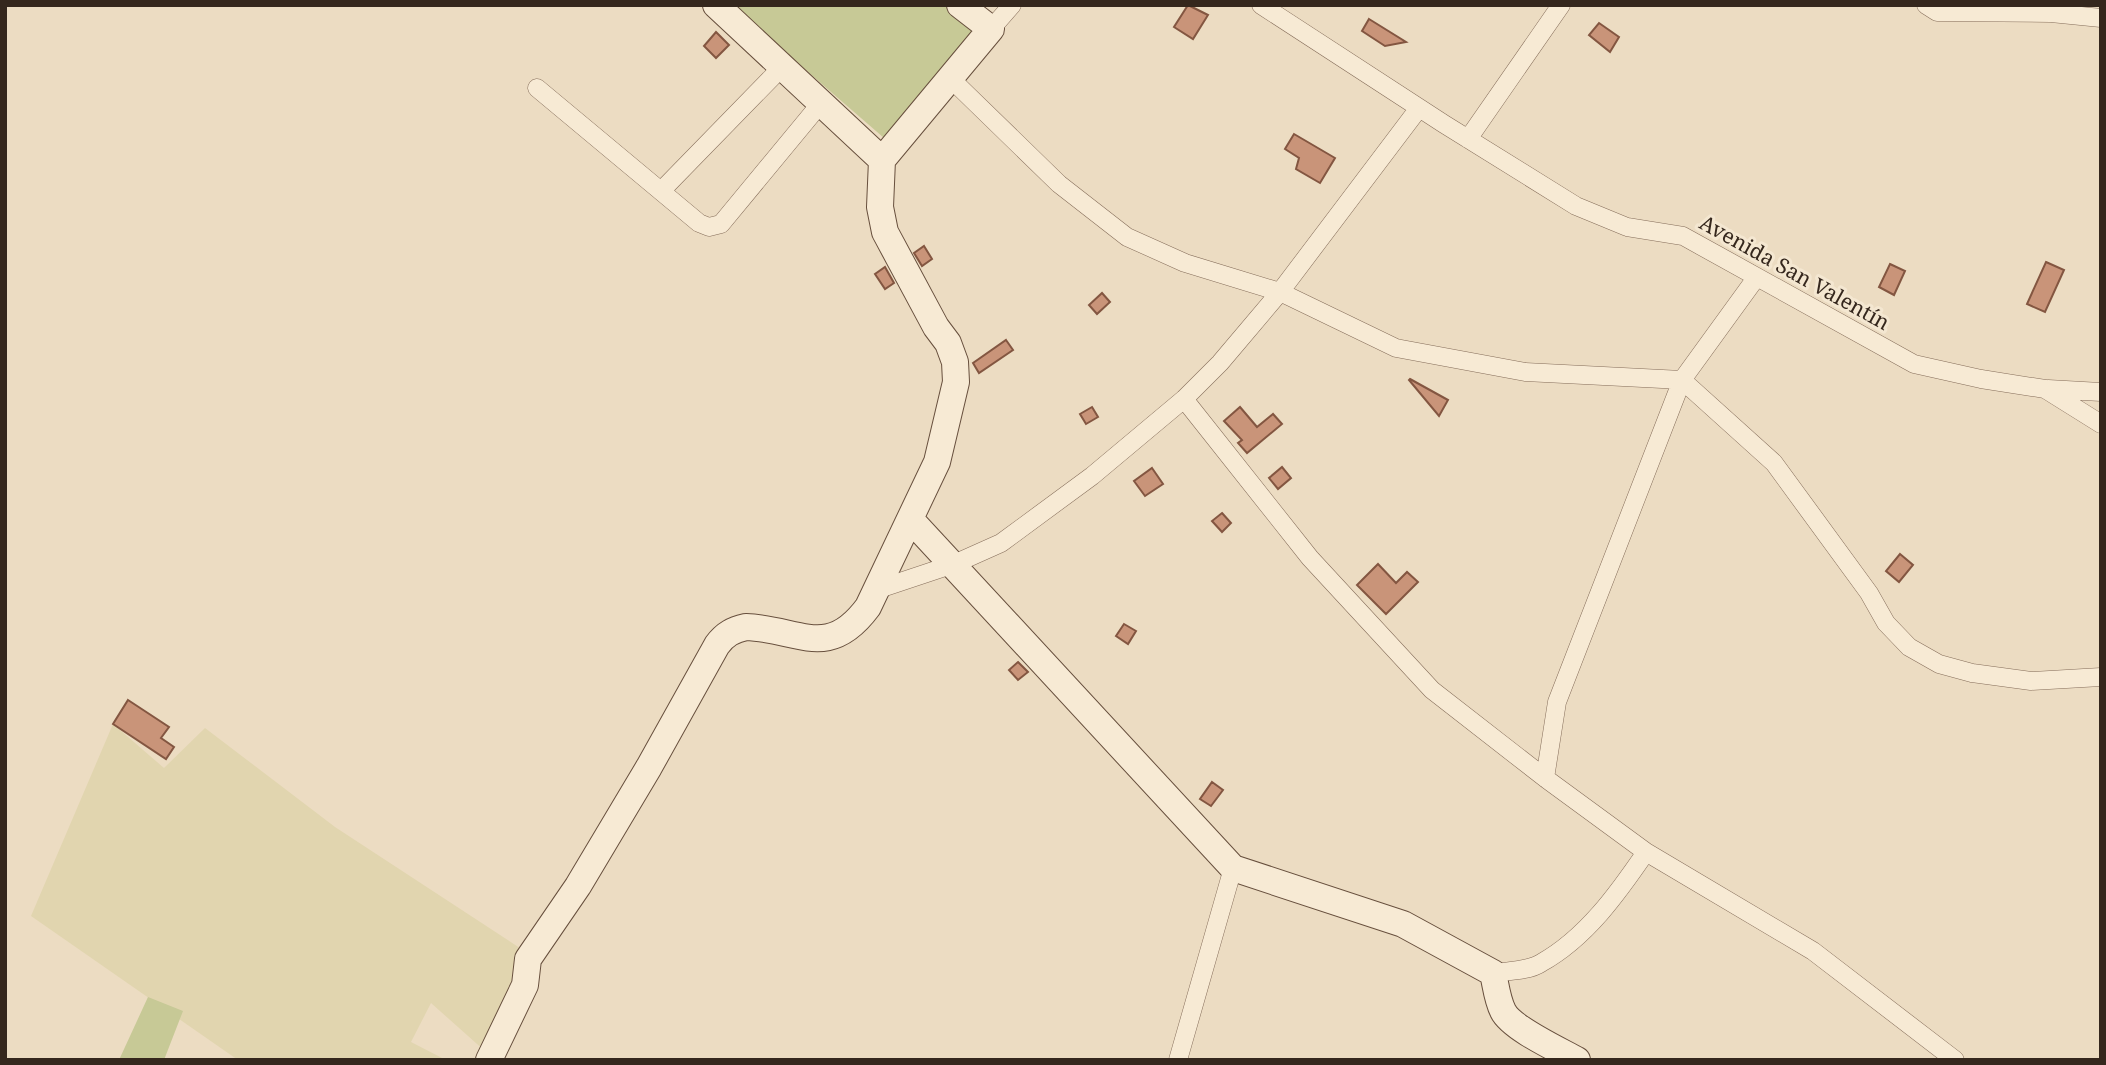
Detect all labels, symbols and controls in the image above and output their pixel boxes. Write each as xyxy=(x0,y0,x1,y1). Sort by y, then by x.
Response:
street label: Avenida San Valentín xyxy=(1695,208,1895,336)

